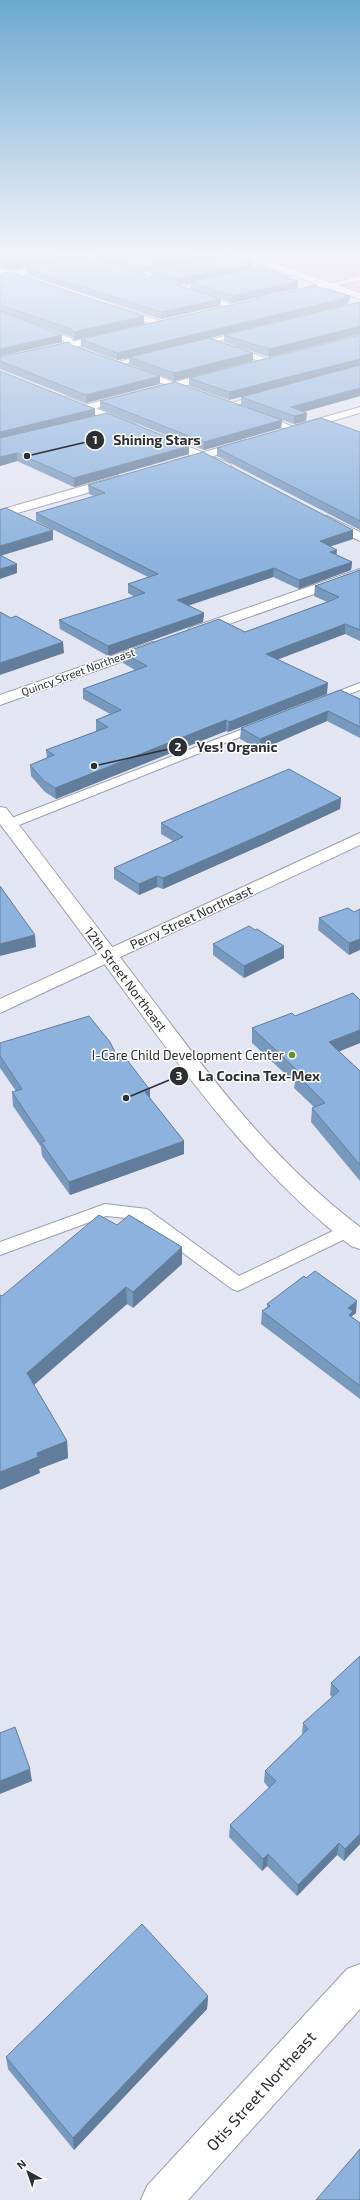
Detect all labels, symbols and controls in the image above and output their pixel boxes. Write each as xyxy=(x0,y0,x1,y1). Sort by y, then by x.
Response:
callout: Shining Stars xyxy=(85,427,209,453)
text: Shining Stars xyxy=(113,431,201,448)
text: 1 xyxy=(92,432,98,446)
street label: Quincy Street Northeast xyxy=(19,645,137,699)
callout: Yes! Organic xyxy=(168,734,285,760)
text: Yes! Organic xyxy=(196,738,278,755)
text: 2 xyxy=(175,739,182,753)
street label: Perry Street Northeast xyxy=(127,882,255,952)
street label: 12th Street Northeast xyxy=(81,924,171,1035)
place label: I-Care Child Development Center xyxy=(92,1047,284,1063)
marker: I-Care Child Development Center xyxy=(287,1050,297,1060)
callout: La Cocina Tex-Mex xyxy=(169,1063,328,1089)
text: La Cocina Tex-Mex xyxy=(198,1067,320,1084)
text: 3 xyxy=(176,1068,183,1082)
street label: Otis Street Northeast xyxy=(202,2027,319,2154)
north arrow xyxy=(8,2152,48,2192)
text: N xyxy=(14,2156,29,2171)

